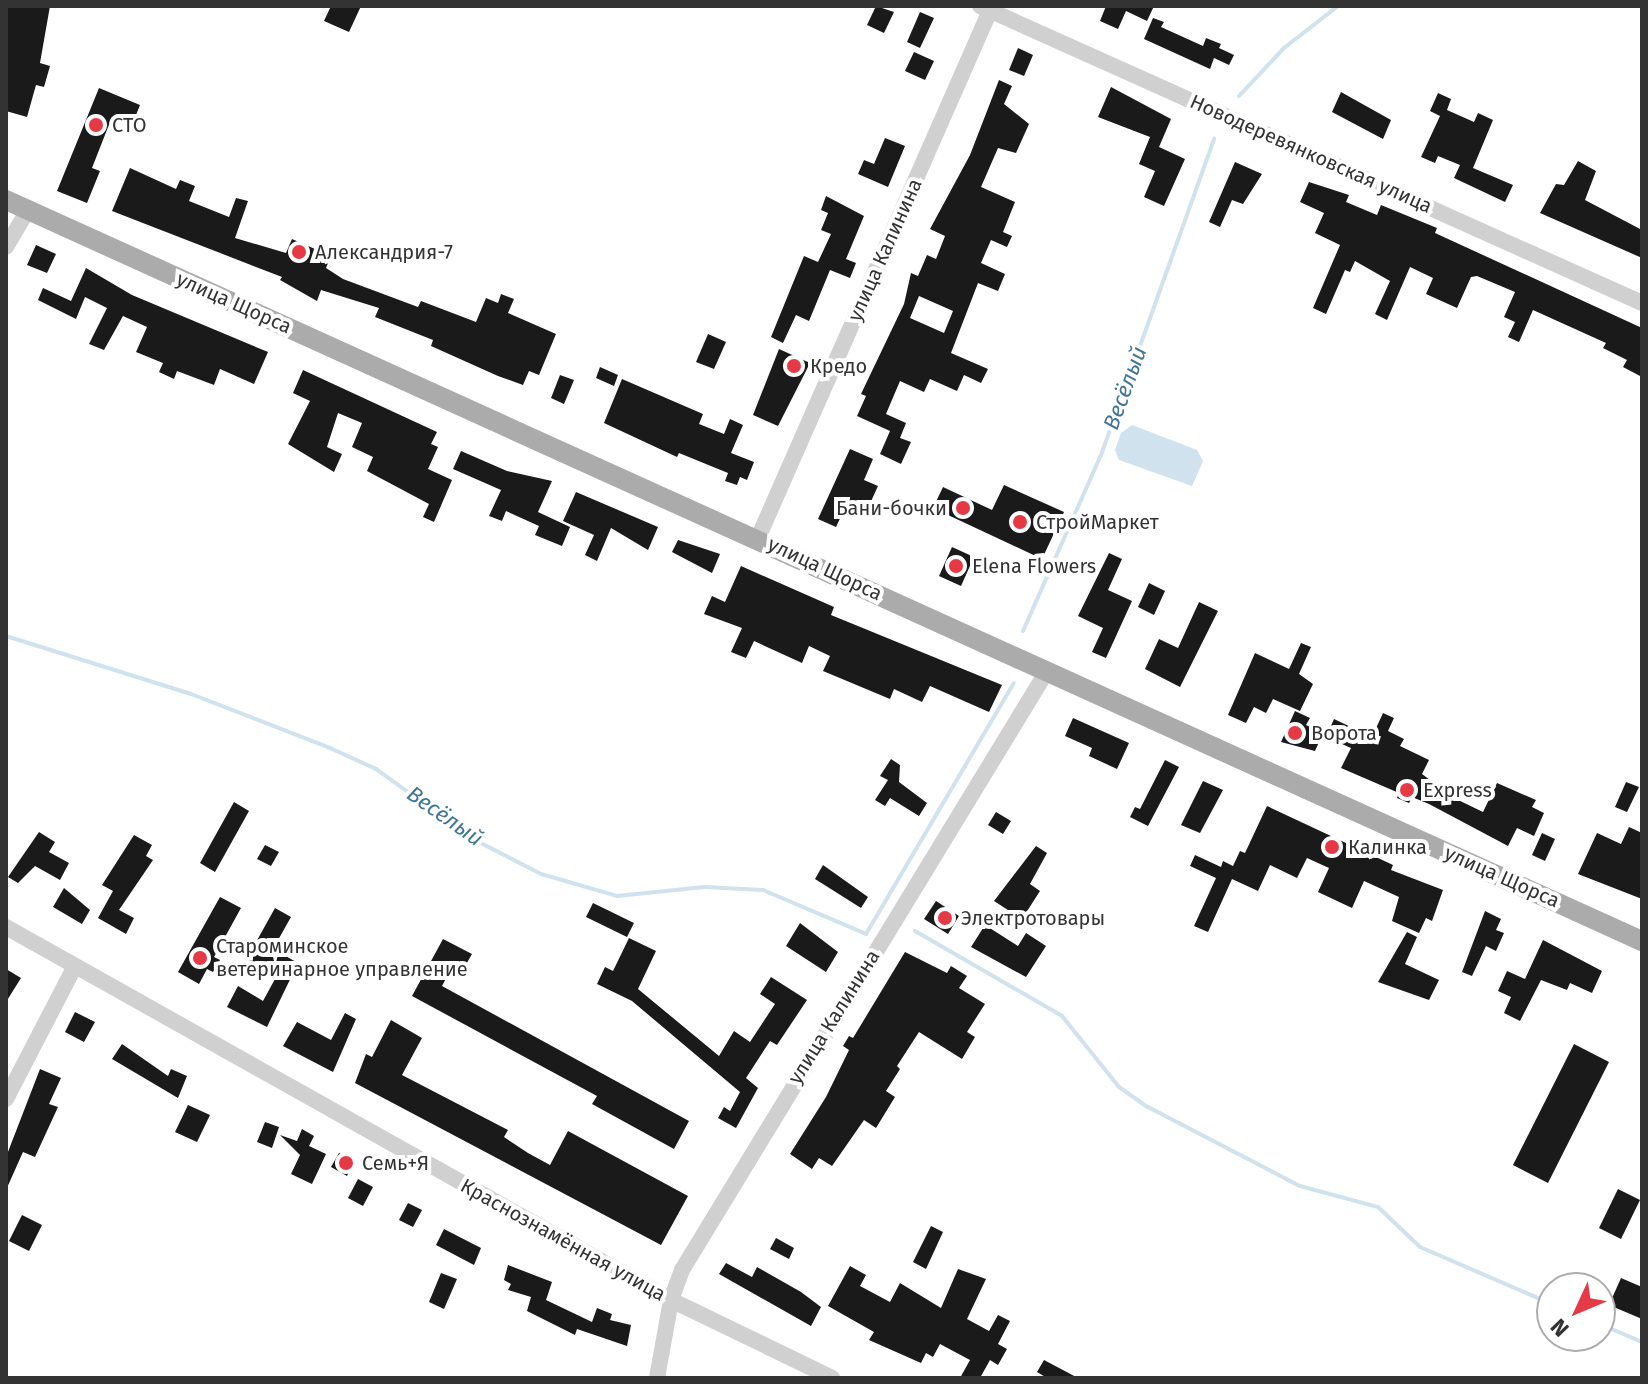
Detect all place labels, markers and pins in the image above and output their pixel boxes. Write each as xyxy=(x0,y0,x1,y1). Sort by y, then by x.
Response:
place label: СТО xyxy=(112,113,146,137)
marker: СТО xyxy=(87,116,105,134)
place label: Александрия-7 xyxy=(315,240,453,264)
marker: Александрия-7 xyxy=(290,243,308,261)
place label: Кредо xyxy=(810,354,867,378)
marker: Кредо xyxy=(785,357,803,375)
place label: Бани-бочки xyxy=(836,496,947,520)
marker: Бани-бочки xyxy=(954,499,972,517)
place label: СтройМаркет xyxy=(1036,510,1159,534)
marker: СтройМаркет xyxy=(1011,513,1029,531)
place label: Elena Flowers xyxy=(972,554,1096,578)
marker: Elena Flowers xyxy=(947,557,965,575)
place label: Ворота xyxy=(1311,721,1377,745)
marker: Ворота xyxy=(1286,724,1304,742)
place label: Express xyxy=(1423,778,1492,802)
marker: Express xyxy=(1398,781,1416,799)
place label: Калинка xyxy=(1348,835,1427,859)
marker: Калинка xyxy=(1323,838,1341,856)
place label: Электротовары xyxy=(961,906,1105,930)
marker: Электротовары xyxy=(936,909,954,927)
place label: Староминское ветеринарное управление xyxy=(216,934,468,981)
marker: Староминское ветеринарное управление xyxy=(191,949,209,967)
place label: Семь+Я xyxy=(362,1151,429,1175)
marker: Семь+Я xyxy=(337,1154,355,1172)

